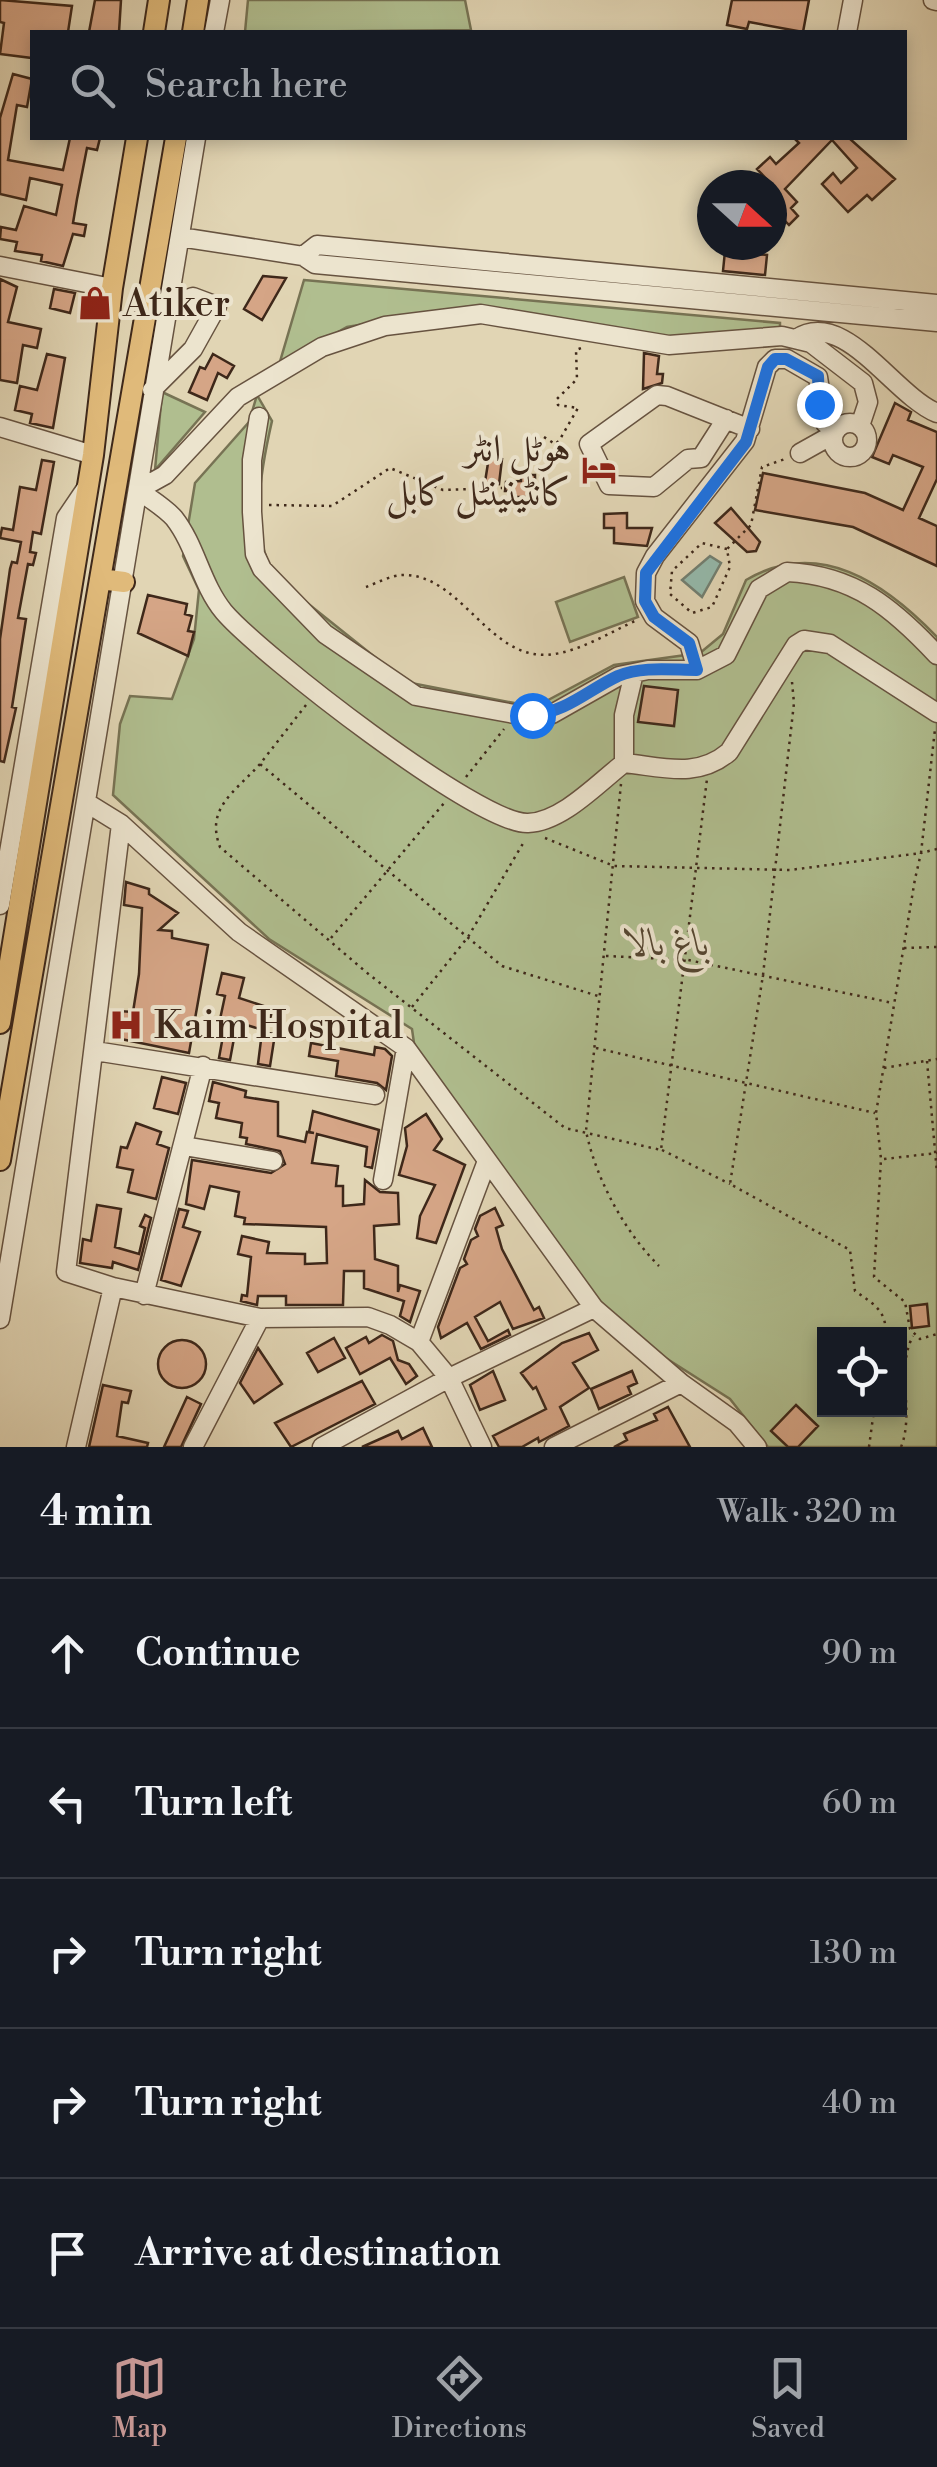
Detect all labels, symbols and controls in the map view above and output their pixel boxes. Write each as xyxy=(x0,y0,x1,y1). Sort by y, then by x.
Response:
search box xyxy=(30,30,907,140)
icon: search xyxy=(65,58,120,113)
text: Search here xyxy=(145,62,348,109)
north arrow xyxy=(697,170,787,260)
place label: Atiker xyxy=(122,281,230,328)
shop icon: Atiker xyxy=(76,284,114,322)
route end xyxy=(797,382,843,428)
place label: ہوٹل انٹر کانٹینینٹل کابل xyxy=(386,426,571,519)
hotel icon: ہوٹل انٹر کانٹینینٹل کابل xyxy=(580,451,618,489)
route start xyxy=(510,693,556,739)
park label: باغ بالا xyxy=(624,920,710,973)
place label: Kaim Hospital xyxy=(154,1003,403,1050)
hospital icon: Kaim Hospital xyxy=(107,1006,145,1044)
map controls xyxy=(817,1327,907,1417)
button: locate xyxy=(817,1327,907,1417)
text: 4 min xyxy=(40,1486,152,1539)
text: Walk · 320 m xyxy=(717,1492,897,1532)
icon: ahead xyxy=(40,1626,95,1681)
text: Continue xyxy=(135,1630,300,1677)
text: 90 m xyxy=(822,1633,897,1673)
icon: left xyxy=(40,1776,95,1831)
text: Turn left xyxy=(135,1780,292,1827)
text: 60 m xyxy=(822,1783,897,1823)
icon: right xyxy=(40,1926,95,1981)
text: Turn right xyxy=(135,1930,321,1977)
text: 130 m xyxy=(810,1933,897,1973)
icon: right xyxy=(40,2076,95,2131)
text: Turn right xyxy=(135,2080,321,2127)
text: 40 m xyxy=(822,2083,897,2123)
icon: arrive xyxy=(40,2226,95,2281)
text: Arrive at destination xyxy=(135,2230,501,2277)
tab: Map xyxy=(112,2351,167,2446)
tab: Directions xyxy=(392,2351,527,2446)
tab: Saved xyxy=(751,2351,825,2446)

